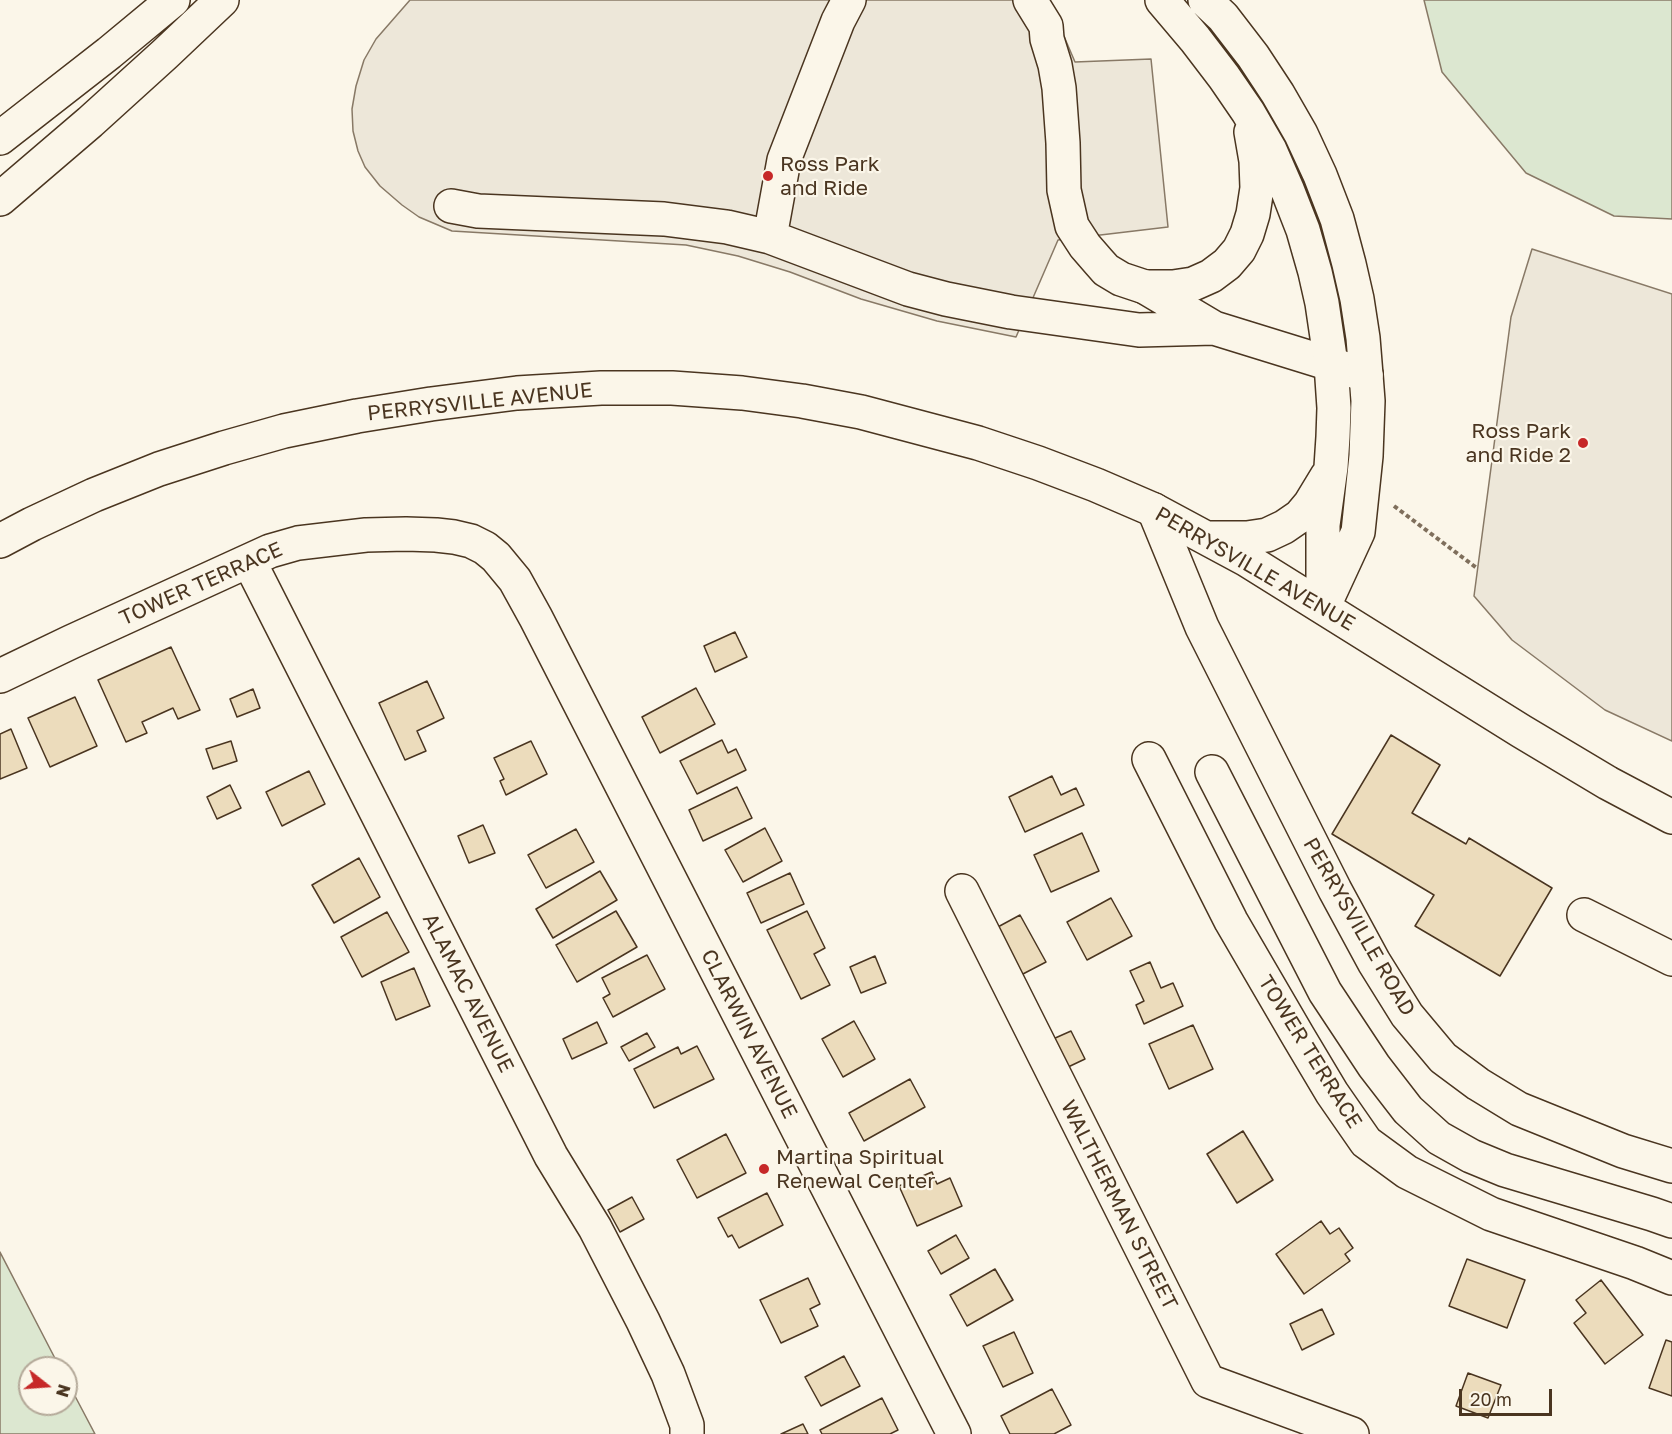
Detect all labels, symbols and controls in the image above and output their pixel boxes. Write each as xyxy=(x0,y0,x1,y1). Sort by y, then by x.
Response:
place label: Ross Park and Ride xyxy=(780,151,880,201)
marker: Ross Park and Ride xyxy=(761,169,775,183)
street label: PERRYSVILLE AVENUE xyxy=(366,378,594,426)
place label: Ross Park and Ride 2 xyxy=(1466,418,1571,468)
marker: Ross Park and Ride 2 xyxy=(1576,436,1590,450)
street label: PERRYSVILLE AVENUE xyxy=(1151,501,1359,637)
street label: TOWER TERRACE xyxy=(116,537,286,631)
street label: PERRYSVILLE ROAD xyxy=(1298,833,1420,1021)
street label: ALAMAC AVENUE xyxy=(417,909,519,1077)
street label: CLARWIN AVENUE xyxy=(695,945,803,1123)
street label: TOWER TERRACE xyxy=(1253,971,1367,1133)
street label: WALTHERMAN STREET xyxy=(1055,1096,1183,1314)
place label: Martina Spiritual Renewal Center xyxy=(776,1144,944,1194)
marker: Martina Spiritual Renewal Center xyxy=(757,1162,771,1176)
north arrow xyxy=(18,1356,78,1416)
scale bar xyxy=(1462,1377,1555,1415)
text: N xyxy=(52,1382,75,1399)
text: 20 m xyxy=(1470,1388,1512,1410)

